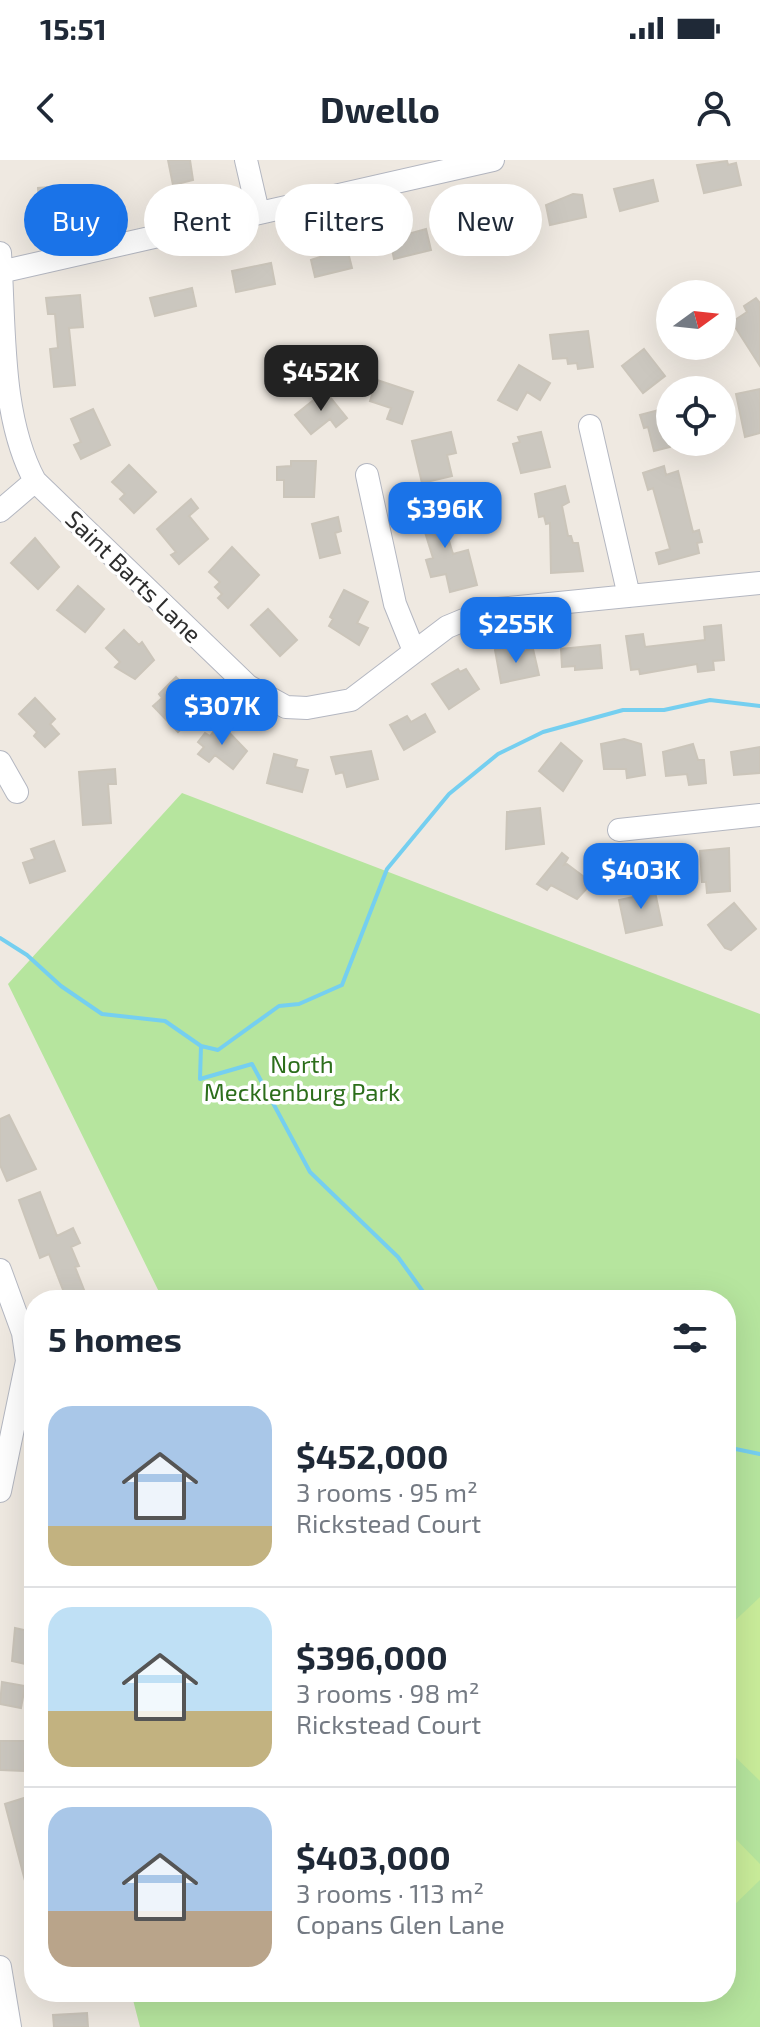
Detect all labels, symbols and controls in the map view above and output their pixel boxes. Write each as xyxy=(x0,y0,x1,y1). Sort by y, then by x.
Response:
text: 15:51 xyxy=(40,10,107,46)
icon: back xyxy=(24,86,68,130)
icon: person xyxy=(692,86,736,130)
text: Dwello xyxy=(320,87,440,130)
chip: Buy xyxy=(24,184,128,256)
chip: Rent xyxy=(144,184,259,256)
chip: Filters xyxy=(275,184,413,256)
chip: New xyxy=(429,184,542,256)
north arrow xyxy=(656,280,736,360)
map controls xyxy=(656,280,736,456)
pin: $452K xyxy=(265,345,377,413)
text: $452K xyxy=(282,355,360,386)
button: locate xyxy=(656,376,736,456)
pin: $396K xyxy=(389,482,501,550)
text: $396K xyxy=(407,492,484,523)
street label: Saint Barts Lane xyxy=(60,504,208,648)
pin: $255K xyxy=(460,597,572,665)
text: $255K xyxy=(478,607,554,638)
pin: $307K xyxy=(166,679,278,747)
text: $307K xyxy=(184,689,260,720)
pin: $403K xyxy=(585,843,697,911)
text: $403K xyxy=(601,853,681,884)
park label: North Mecklenburg Park xyxy=(204,1049,400,1106)
icon: filters xyxy=(668,1316,712,1360)
text: 5 homes xyxy=(48,1318,182,1359)
text: $452,000 xyxy=(296,1435,449,1476)
icon: home xyxy=(112,1438,208,1534)
text: 3 rooms · 95 m² xyxy=(296,1476,478,1507)
text: Rickstead Court xyxy=(296,1507,481,1538)
text: $396,000 xyxy=(296,1636,448,1677)
icon: home xyxy=(112,1639,208,1735)
text: 3 rooms · 98 m² xyxy=(296,1677,480,1708)
text: Rickstead Court xyxy=(296,1708,481,1739)
text: $403,000 xyxy=(296,1836,451,1877)
icon: home xyxy=(112,1839,208,1935)
text: 3 rooms · 113 m² xyxy=(296,1877,484,1908)
text: Copans Glen Lane xyxy=(296,1908,505,1939)

